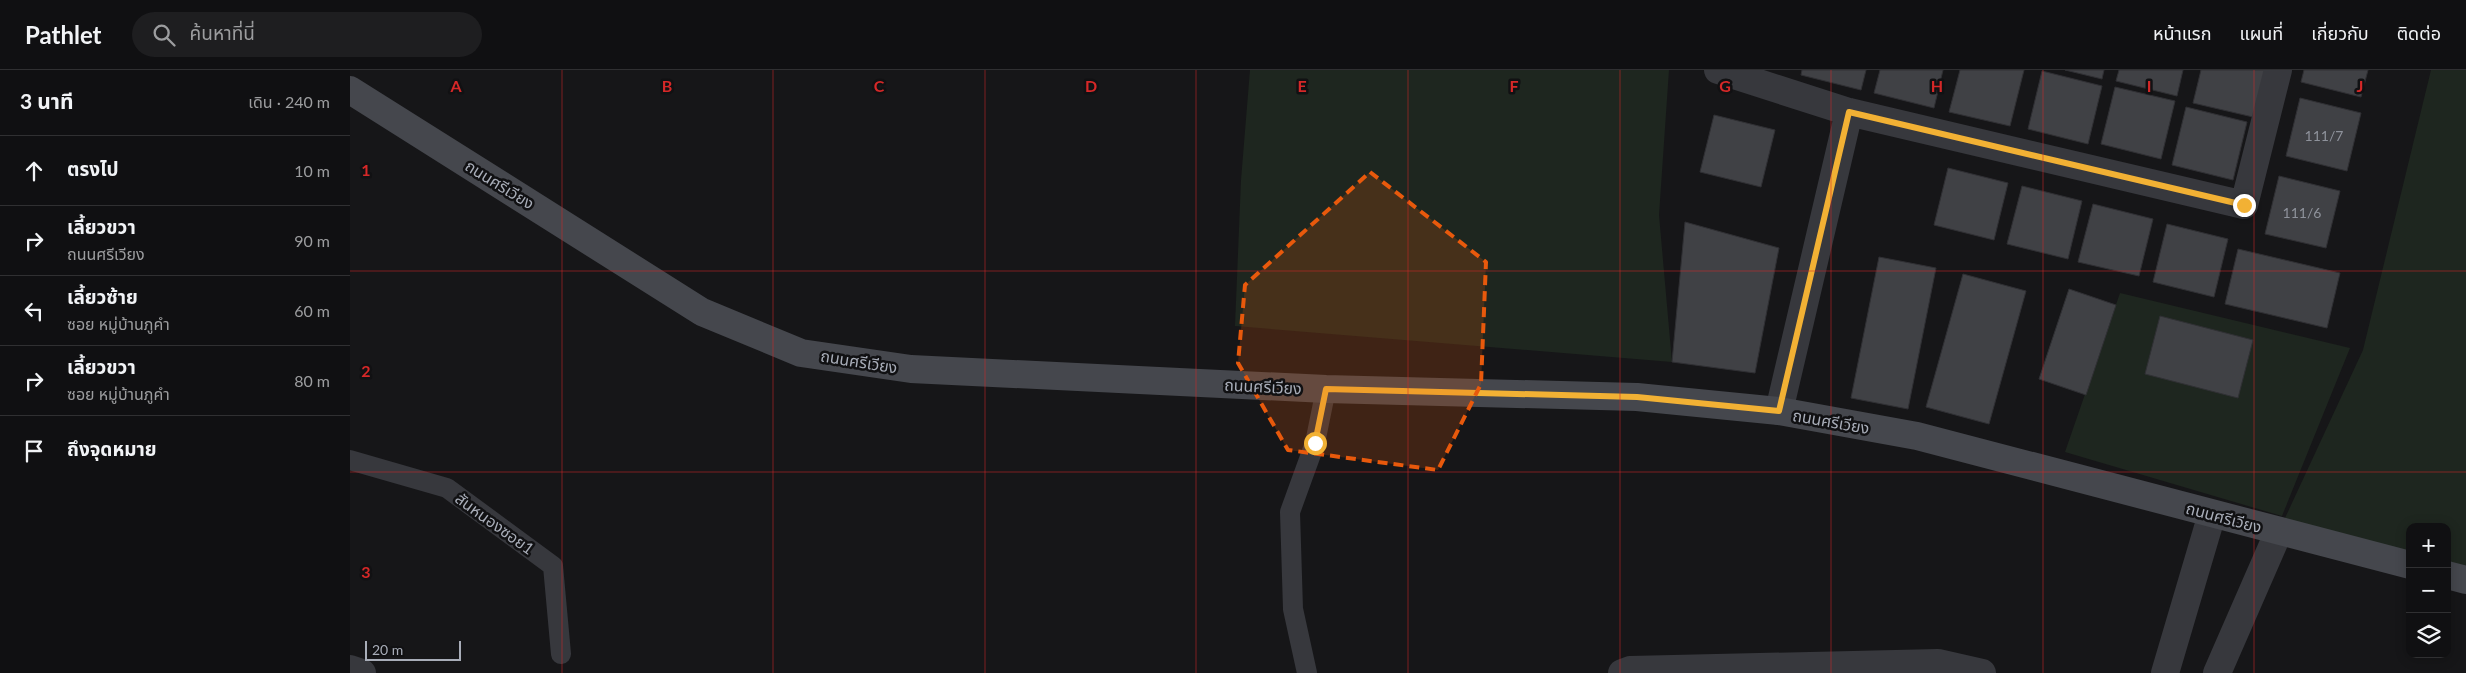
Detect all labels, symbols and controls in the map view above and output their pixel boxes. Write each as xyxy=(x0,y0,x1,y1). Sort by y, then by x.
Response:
search box xyxy=(132,12,482,57)
text: Pathlet xyxy=(25,20,102,49)
icon: search xyxy=(150,21,178,49)
text: ค้นหาที่นี่ xyxy=(190,21,255,44)
text: หน้าแรก xyxy=(2153,22,2211,44)
text: แผนที่ xyxy=(2239,22,2283,44)
text: เกี่ยวกับ xyxy=(2311,22,2369,44)
text: ติดต่อ xyxy=(2397,22,2441,44)
text: A xyxy=(449,76,462,95)
text: B xyxy=(662,76,672,95)
text: C xyxy=(874,76,885,95)
text: D xyxy=(1085,76,1097,95)
text: E xyxy=(1297,76,1307,95)
text: F xyxy=(1509,76,1519,95)
text: G xyxy=(1719,76,1731,95)
text: H xyxy=(1931,76,1943,95)
text: I xyxy=(2147,76,2151,95)
text: J xyxy=(2357,76,2363,95)
text: 3 นาที xyxy=(20,88,74,113)
text: เดิน · 240 m xyxy=(248,92,330,111)
house number: 111/7 xyxy=(2305,127,2343,144)
street label: ถนนศรีเวียง xyxy=(462,155,538,213)
icon: ahead xyxy=(20,157,48,185)
text: ตรงไป xyxy=(67,157,119,180)
text: 1 xyxy=(361,160,371,179)
text: 10 m xyxy=(294,161,330,180)
route end xyxy=(2233,194,2256,217)
house number: 111/6 xyxy=(2283,204,2321,221)
text: เลี้ยวขวา xyxy=(67,215,136,238)
icon: right xyxy=(20,227,48,255)
text: 90 m xyxy=(294,231,330,250)
text: ถนนศรีเวียง xyxy=(67,244,145,263)
text: เลี้ยวซ้าย xyxy=(67,285,138,308)
icon: left xyxy=(20,297,48,325)
text: 60 m xyxy=(294,301,330,320)
text: ซอย หมู่บ้านภูคำ xyxy=(67,314,170,333)
street label: ถนนศรีเวียง xyxy=(819,346,899,376)
text: เลี้ยวขวา xyxy=(67,355,136,378)
text: 2 xyxy=(361,361,371,380)
icon: right xyxy=(20,367,48,395)
text: 80 m xyxy=(294,371,330,390)
street label: ถนนศรีเวียง xyxy=(1224,374,1302,398)
text: ซอย หมู่บ้านภูคำ xyxy=(67,384,170,403)
street label: ถนนศรีเวียง xyxy=(1791,405,1871,437)
route start xyxy=(1304,432,1327,455)
icon: arrive xyxy=(20,437,48,465)
text: ถึงจุดหมาย xyxy=(67,437,157,460)
street label: สันหนองซอย1 xyxy=(452,488,538,558)
street label: ถนนศรีเวียง xyxy=(2184,498,2264,536)
map controls xyxy=(2406,523,2451,658)
button: + xyxy=(2406,523,2451,568)
text: 3 xyxy=(361,562,371,581)
button: − xyxy=(2406,568,2451,613)
button: layers xyxy=(2406,613,2451,658)
scale bar xyxy=(365,638,461,661)
text: 20 m xyxy=(372,641,403,658)

